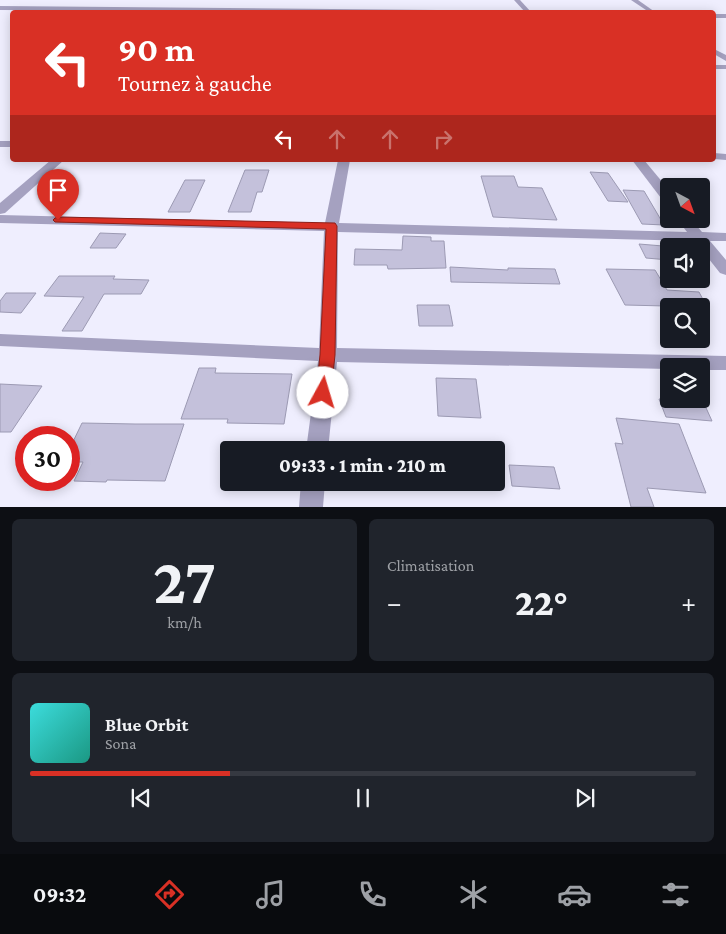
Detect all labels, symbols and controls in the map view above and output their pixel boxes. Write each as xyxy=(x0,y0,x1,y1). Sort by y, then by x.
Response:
icon: left xyxy=(35,30,100,95)
text: 90 m xyxy=(118,30,195,69)
text: Tournez à gauche xyxy=(118,71,272,96)
icon: left xyxy=(270,125,298,153)
icon: ahead xyxy=(323,125,351,153)
icon: ahead xyxy=(376,125,404,153)
icon: right xyxy=(429,125,457,153)
pin xyxy=(37,169,79,220)
icon: arrive xyxy=(44,176,72,204)
north arrow xyxy=(660,178,710,228)
map controls xyxy=(660,178,710,408)
button: sound xyxy=(660,238,710,288)
button: search xyxy=(660,298,710,348)
button: layers xyxy=(660,358,710,408)
position arrow xyxy=(296,366,348,418)
speed limit sign: 30 xyxy=(15,426,80,491)
text: 09:33 · 1 min · 210 m xyxy=(279,455,446,476)
text: 27 xyxy=(153,545,216,617)
text: Climatisation xyxy=(387,557,474,574)
text: 22° xyxy=(515,581,568,623)
text: − xyxy=(387,587,402,618)
text: + xyxy=(681,587,696,618)
text: km/h xyxy=(167,614,202,631)
text: Blue Orbit xyxy=(105,714,188,735)
text: Sona xyxy=(105,735,136,752)
icon: previous xyxy=(127,784,155,812)
icon: pause xyxy=(349,784,377,812)
icon: next xyxy=(571,784,599,812)
icon: directions xyxy=(152,877,187,912)
icon: music xyxy=(253,877,288,912)
icon: phone xyxy=(355,877,390,912)
icon: climate xyxy=(456,877,491,912)
icon: car xyxy=(557,877,592,912)
icon: filters xyxy=(658,877,693,912)
text: 09:32 xyxy=(33,882,86,907)

